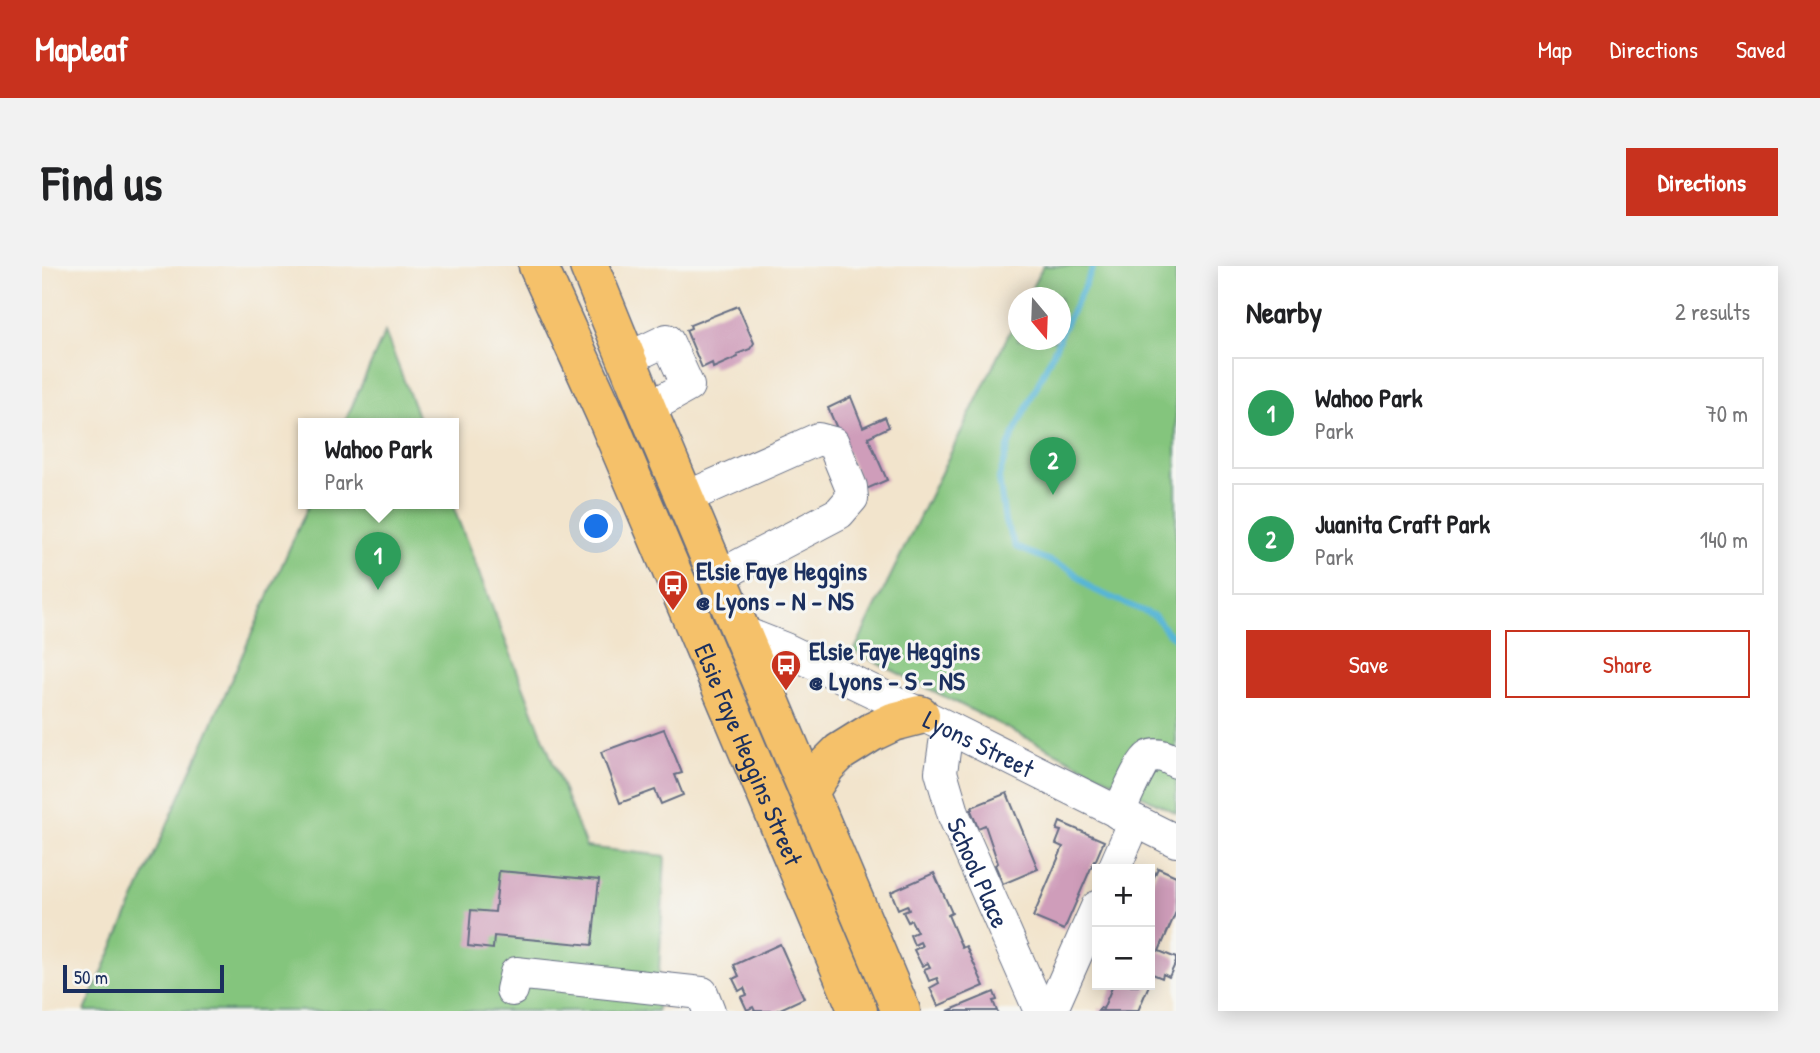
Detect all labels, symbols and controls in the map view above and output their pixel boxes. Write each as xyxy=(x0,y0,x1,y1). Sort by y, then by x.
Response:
text: Mapleaf xyxy=(35,27,128,71)
text: Map xyxy=(1538,33,1572,65)
text: Directions xyxy=(1610,33,1698,65)
text: Saved xyxy=(1736,33,1785,65)
button: Directions xyxy=(1626,148,1778,216)
text: Find us xyxy=(42,149,162,215)
north arrow xyxy=(1008,287,1071,350)
text: Nearby xyxy=(1246,292,1322,332)
text: 2 results xyxy=(1675,296,1750,327)
text: Wahoo Park xyxy=(1315,380,1423,415)
text: 1 xyxy=(1267,398,1275,429)
text: 70 m xyxy=(1705,398,1748,429)
text: Park xyxy=(1315,415,1353,446)
popup xyxy=(298,418,459,509)
text: Wahoo Park xyxy=(325,431,432,466)
pin: 2 xyxy=(1030,437,1076,495)
text: Park xyxy=(325,466,363,497)
text: Juanita Craft Park xyxy=(1315,506,1490,541)
your location xyxy=(579,509,613,543)
text: 2 xyxy=(1266,524,1276,555)
text: 140 m xyxy=(1700,524,1748,555)
pin: 1 xyxy=(355,532,401,590)
text: Park xyxy=(1315,541,1353,572)
place label: Elsie Faye Heggins @ Lyons - N - NS xyxy=(696,553,867,619)
bus stop icon: Elsie Faye Heggins @ Lyons - N - NS xyxy=(656,568,690,612)
button: Save xyxy=(1246,630,1491,698)
button: Share xyxy=(1505,630,1750,698)
place label: Elsie Faye Heggins @ Lyons - S - NS xyxy=(809,633,980,699)
street label: Elsie Faye Heggins Street xyxy=(687,638,812,871)
bus stop icon: Elsie Faye Heggins @ Lyons - S - NS xyxy=(769,648,803,692)
street label: Lyons Street xyxy=(918,701,1041,786)
street label: School Place xyxy=(939,812,1018,933)
map controls xyxy=(1092,864,1155,990)
button: + xyxy=(1092,864,1155,927)
button: − xyxy=(1092,927,1155,990)
scale bar xyxy=(63,962,224,994)
text: 50 m xyxy=(74,964,108,990)

